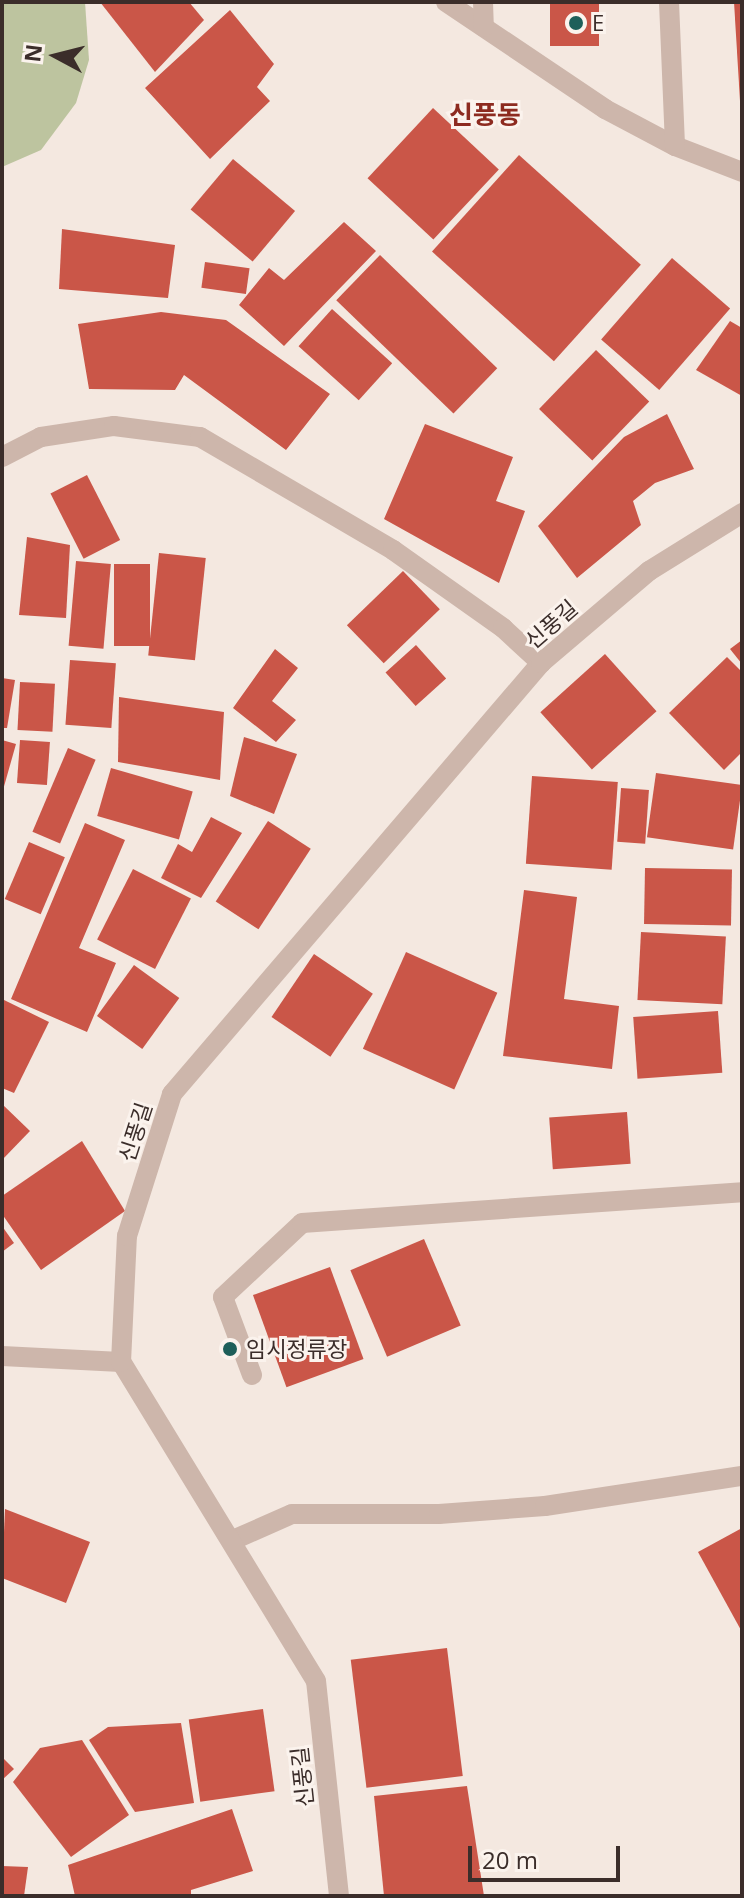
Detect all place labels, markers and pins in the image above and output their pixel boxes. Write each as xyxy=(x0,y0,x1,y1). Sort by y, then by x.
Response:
place label: E xyxy=(592,10,604,36)
marker: E xyxy=(567,14,585,32)
place label: 임시정류장 xyxy=(246,1336,347,1362)
marker: 임시정류장 xyxy=(221,1340,239,1358)

